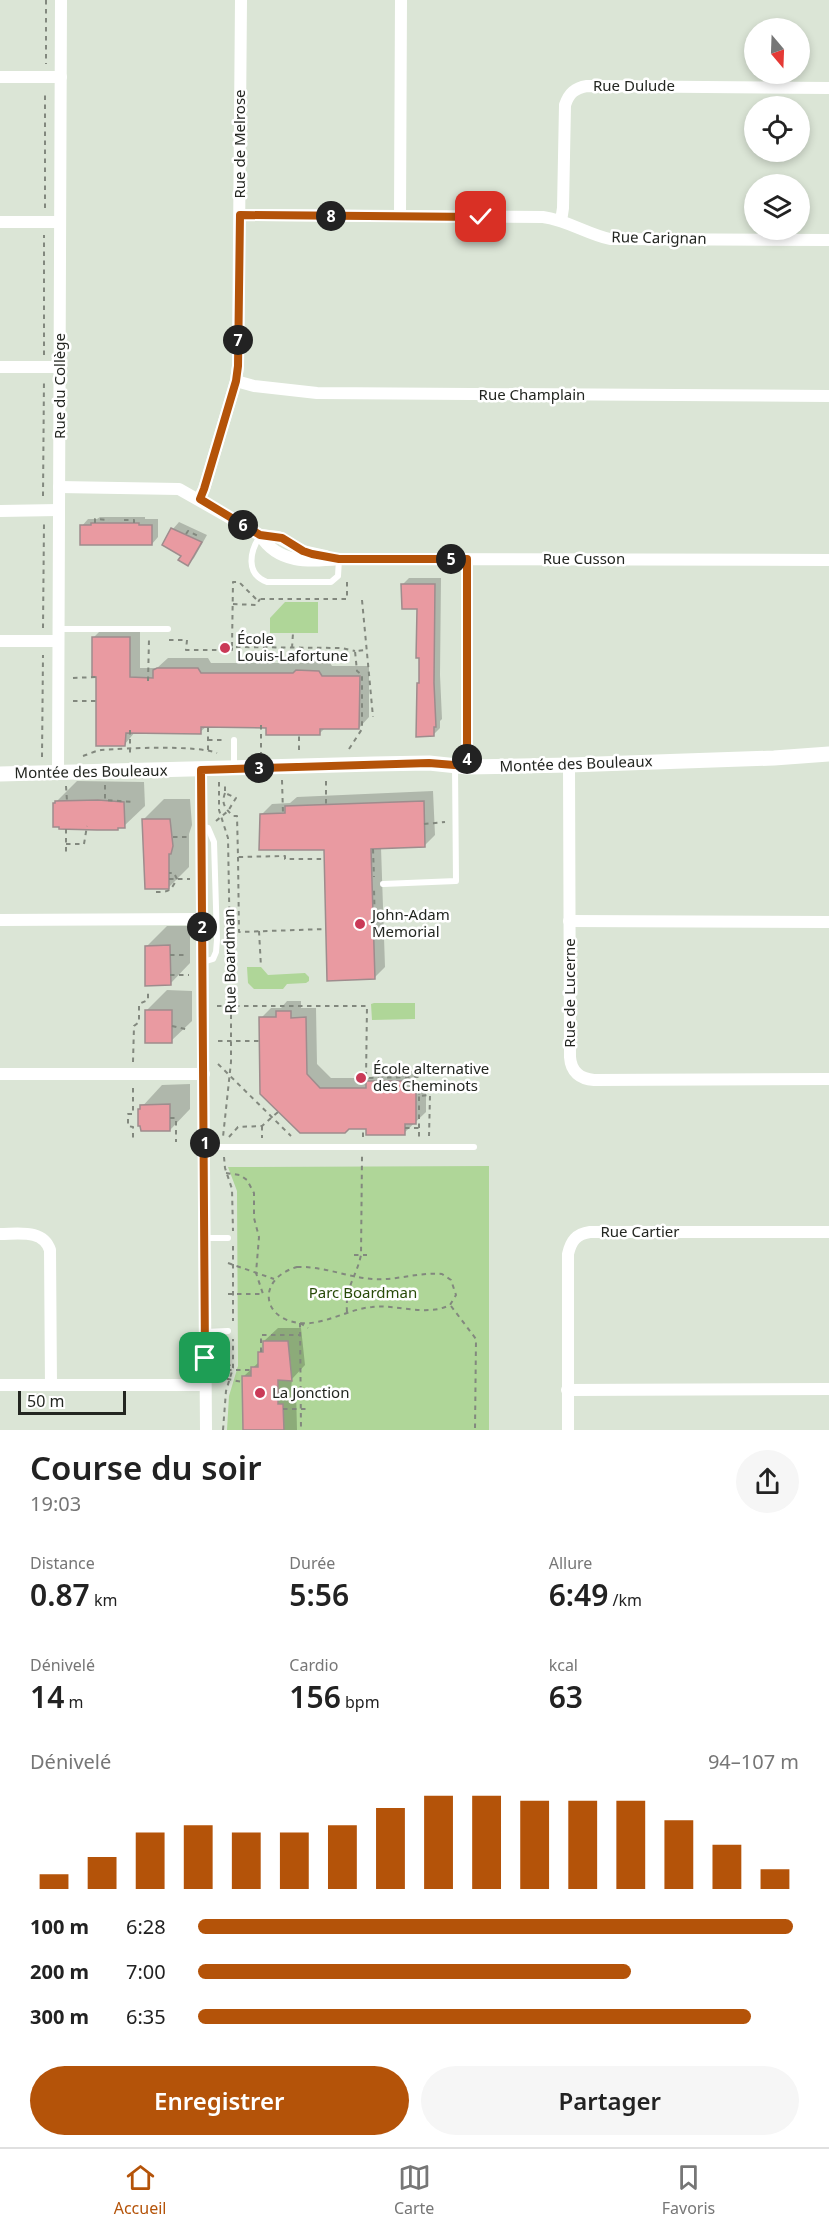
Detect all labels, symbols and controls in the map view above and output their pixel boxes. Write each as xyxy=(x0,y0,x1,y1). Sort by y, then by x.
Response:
north arrow xyxy=(744,18,810,84)
map controls xyxy=(744,18,810,240)
street label: Rue Dulude xyxy=(593,75,675,95)
street label: Rue de Melrose xyxy=(229,89,249,199)
button: locate xyxy=(744,96,810,162)
button: layers xyxy=(744,174,810,240)
pin xyxy=(455,191,506,242)
icon: check xyxy=(464,200,497,233)
pin: 8 xyxy=(316,201,346,231)
text: 8 xyxy=(326,205,336,227)
street label: Rue Carignan xyxy=(611,226,707,248)
pin: 7 xyxy=(223,325,253,355)
text: 7 xyxy=(233,329,243,351)
street label: Rue du Collège xyxy=(49,333,69,439)
street label: Rue Champlain xyxy=(479,384,585,404)
pin: 6 xyxy=(228,510,258,540)
text: 6 xyxy=(238,514,248,536)
pin: 5 xyxy=(436,544,466,574)
text: 5 xyxy=(446,548,456,570)
street label: Rue Cusson xyxy=(543,548,625,568)
place label: École Louis-Lafortune xyxy=(237,628,348,665)
marker: École Louis-Lafortune xyxy=(218,641,232,655)
pin: 4 xyxy=(452,744,482,774)
text: 4 xyxy=(462,748,472,770)
street label: Montée des Bouleaux xyxy=(499,750,653,776)
pin: 3 xyxy=(244,753,274,783)
text: 3 xyxy=(254,757,264,779)
street label: Montée des Bouleaux xyxy=(14,760,168,782)
place label: John-Adam Memorial xyxy=(370,904,450,941)
street label: Rue Boardman xyxy=(218,908,240,1014)
pin: 2 xyxy=(187,912,217,942)
text: 2 xyxy=(197,916,207,938)
marker: John-Adam Memorial xyxy=(353,917,367,931)
street label: Rue de Lucerne xyxy=(559,938,579,1048)
place label: École alternative des Cheminots xyxy=(373,1058,489,1095)
marker: École alternative des Cheminots xyxy=(354,1071,368,1085)
pin: 1 xyxy=(190,1128,220,1158)
text: 1 xyxy=(200,1132,210,1154)
street label: Rue Cartier xyxy=(601,1221,680,1241)
park label: Parc Boardman xyxy=(309,1282,417,1302)
pin xyxy=(179,1332,230,1383)
icon: arrive xyxy=(188,1341,221,1374)
place label: La Jonction xyxy=(272,1382,349,1402)
marker: La Jonction xyxy=(253,1386,267,1400)
scale bar xyxy=(18,1388,126,1416)
text: 50 m xyxy=(27,1390,64,1412)
text: Course du soir xyxy=(30,1445,262,1490)
button: share xyxy=(736,1450,799,1513)
text: 19:03 xyxy=(30,1490,81,1517)
text: Distance xyxy=(30,1552,95,1574)
text: Durée xyxy=(289,1552,335,1574)
text: Allure xyxy=(549,1552,592,1574)
text: 0.87 xyxy=(30,1574,90,1615)
text: 5:56 xyxy=(289,1574,349,1615)
text: 6:49 xyxy=(549,1574,608,1615)
text: km xyxy=(90,1589,117,1611)
text: /km xyxy=(608,1589,642,1611)
text: Dénivelé xyxy=(30,1654,95,1676)
text: Cardio xyxy=(289,1654,338,1676)
text: kcal xyxy=(549,1654,578,1676)
text: 14 xyxy=(30,1676,64,1717)
text: 156 xyxy=(289,1676,341,1717)
text: 63 xyxy=(549,1676,583,1717)
text: m xyxy=(64,1691,83,1713)
text: bpm xyxy=(341,1691,380,1713)
text: Dénivelé xyxy=(30,1748,111,1775)
text: 94–107 m xyxy=(708,1748,799,1775)
text: 100 m xyxy=(30,1913,89,1940)
text: 6:28 xyxy=(126,1913,166,1940)
text: 200 m xyxy=(30,1958,89,1985)
text: 7:00 xyxy=(126,1958,166,1985)
text: 300 m xyxy=(30,2003,89,2030)
text: 6:35 xyxy=(126,2003,166,2030)
button: Enregistrer xyxy=(30,2066,409,2135)
button: Partager xyxy=(421,2066,799,2135)
tab: Accueil xyxy=(114,2161,166,2219)
tab: Carte xyxy=(394,2161,434,2219)
tab: Favoris xyxy=(662,2161,715,2219)

